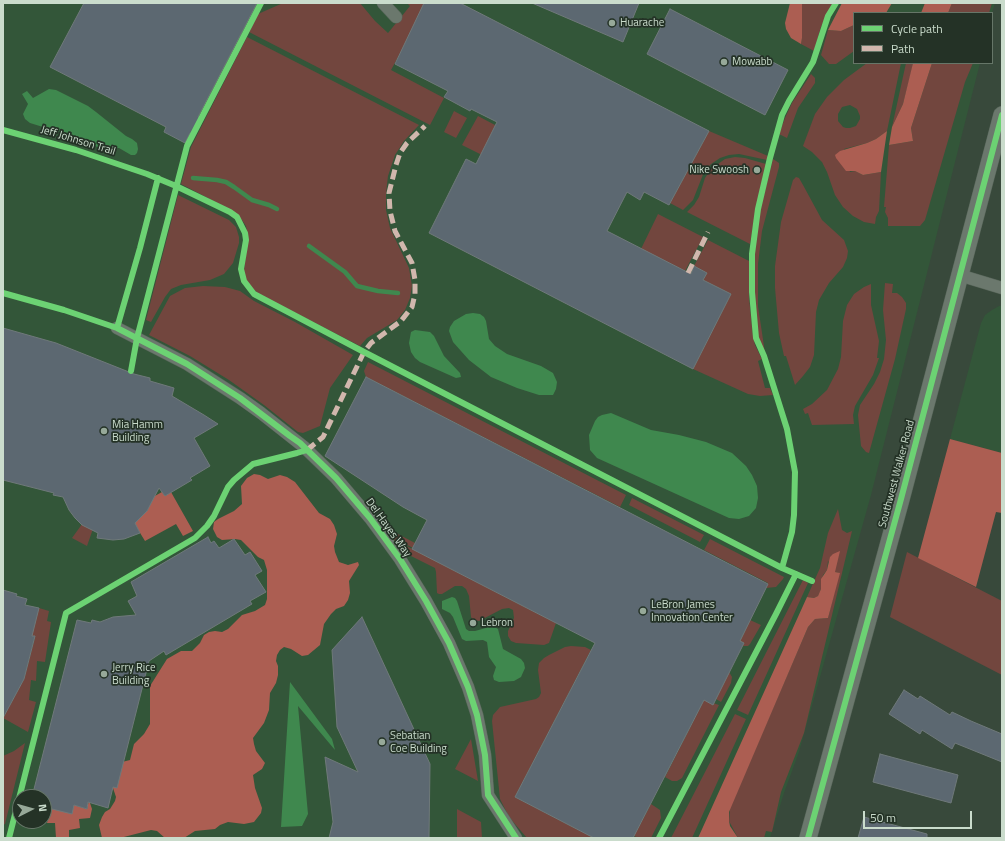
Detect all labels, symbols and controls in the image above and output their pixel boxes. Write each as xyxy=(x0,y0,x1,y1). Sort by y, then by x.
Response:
legend xyxy=(853,12,993,64)
place label: Huarache xyxy=(620,16,664,30)
marker: Huarache xyxy=(607,18,617,28)
text: Cycle path xyxy=(891,19,943,38)
text: Path xyxy=(891,39,915,58)
place label: Mowabb xyxy=(732,55,772,69)
marker: Mowabb xyxy=(719,57,729,67)
street label: Jeff Johnson Trail xyxy=(39,123,117,159)
place label: Nike Swoosh xyxy=(689,163,749,177)
marker: Nike Swoosh xyxy=(752,165,762,175)
place label: Mia Hamm Building xyxy=(112,418,163,444)
street label: Southwest Walker Road xyxy=(876,419,918,529)
marker: Mia Hamm Building xyxy=(99,426,109,436)
street label: Del Hayes Way xyxy=(362,496,414,560)
place label: LeBron James Innovation Center xyxy=(651,598,733,624)
marker: LeBron James Innovation Center xyxy=(638,606,648,616)
place label: Lebron xyxy=(481,616,513,630)
marker: Lebron xyxy=(468,618,478,628)
place label: Jerry Rice Building xyxy=(112,661,155,687)
marker: Jerry Rice Building xyxy=(99,669,109,679)
place label: Sebatian Coe Building xyxy=(390,729,447,755)
marker: Sebatian Coe Building xyxy=(377,737,387,747)
north arrow xyxy=(12,789,52,829)
text: N xyxy=(35,803,51,812)
scale bar xyxy=(865,803,974,829)
text: 50 m xyxy=(870,808,896,827)

